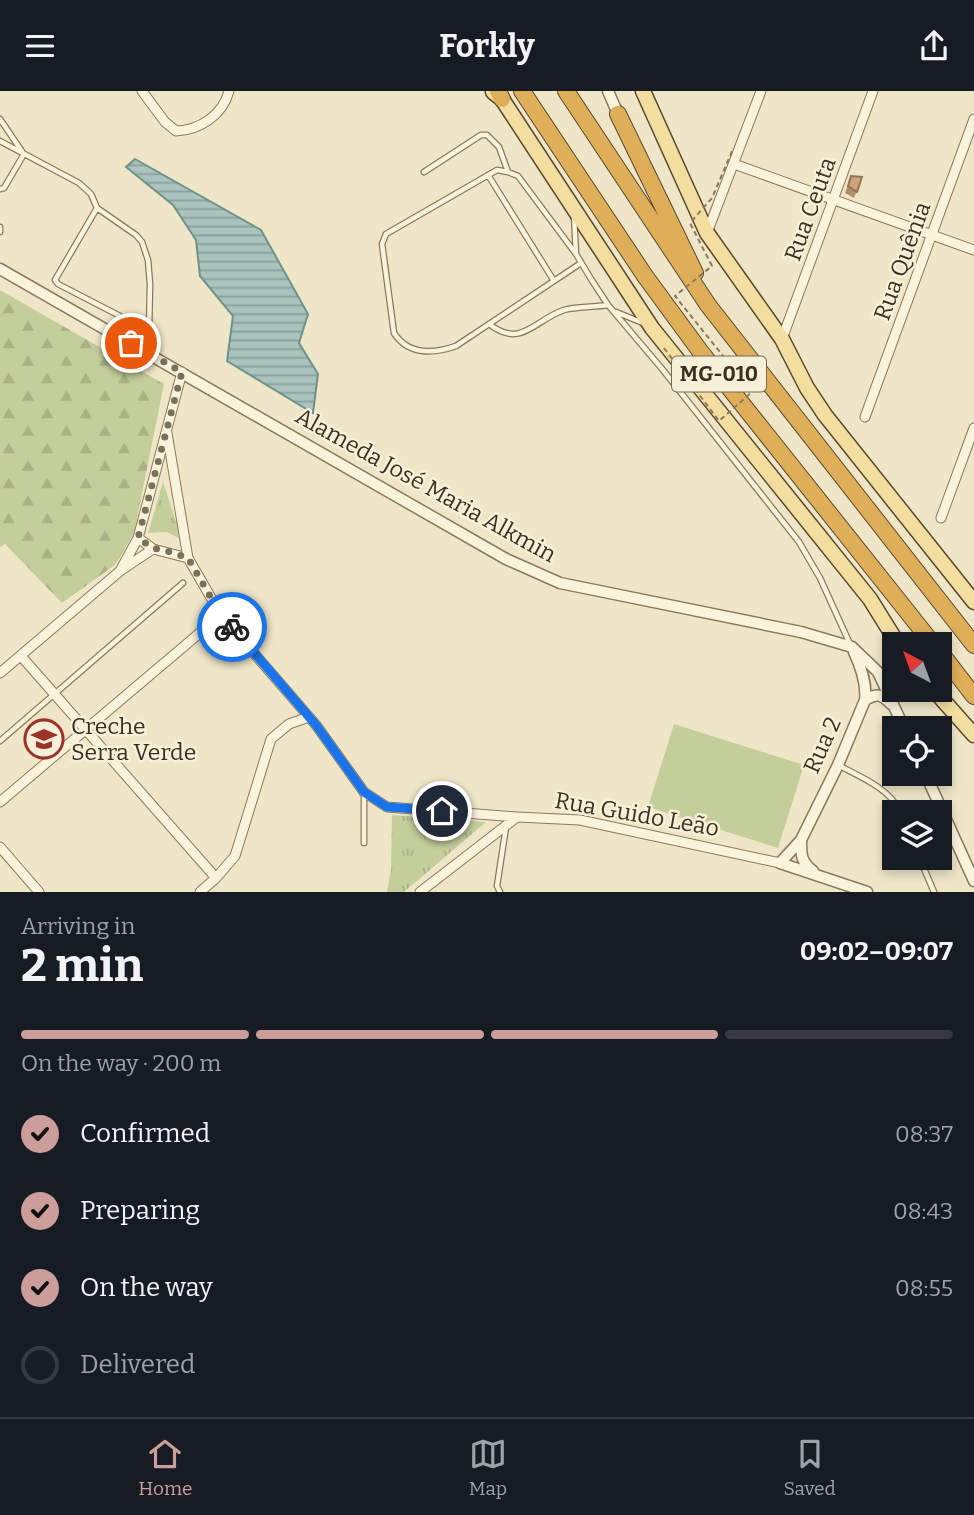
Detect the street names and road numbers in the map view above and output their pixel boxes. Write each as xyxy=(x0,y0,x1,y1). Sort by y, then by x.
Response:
street label: Rua Ceuta xyxy=(778,153,842,264)
street label: Rua Quênia xyxy=(868,198,936,324)
road number: MG-010 xyxy=(672,357,766,391)
street label: Alameda José Maria Alkmin xyxy=(291,402,562,569)
street label: Rua 2 xyxy=(797,712,847,778)
street label: Rua Guido Leão xyxy=(553,786,721,842)

